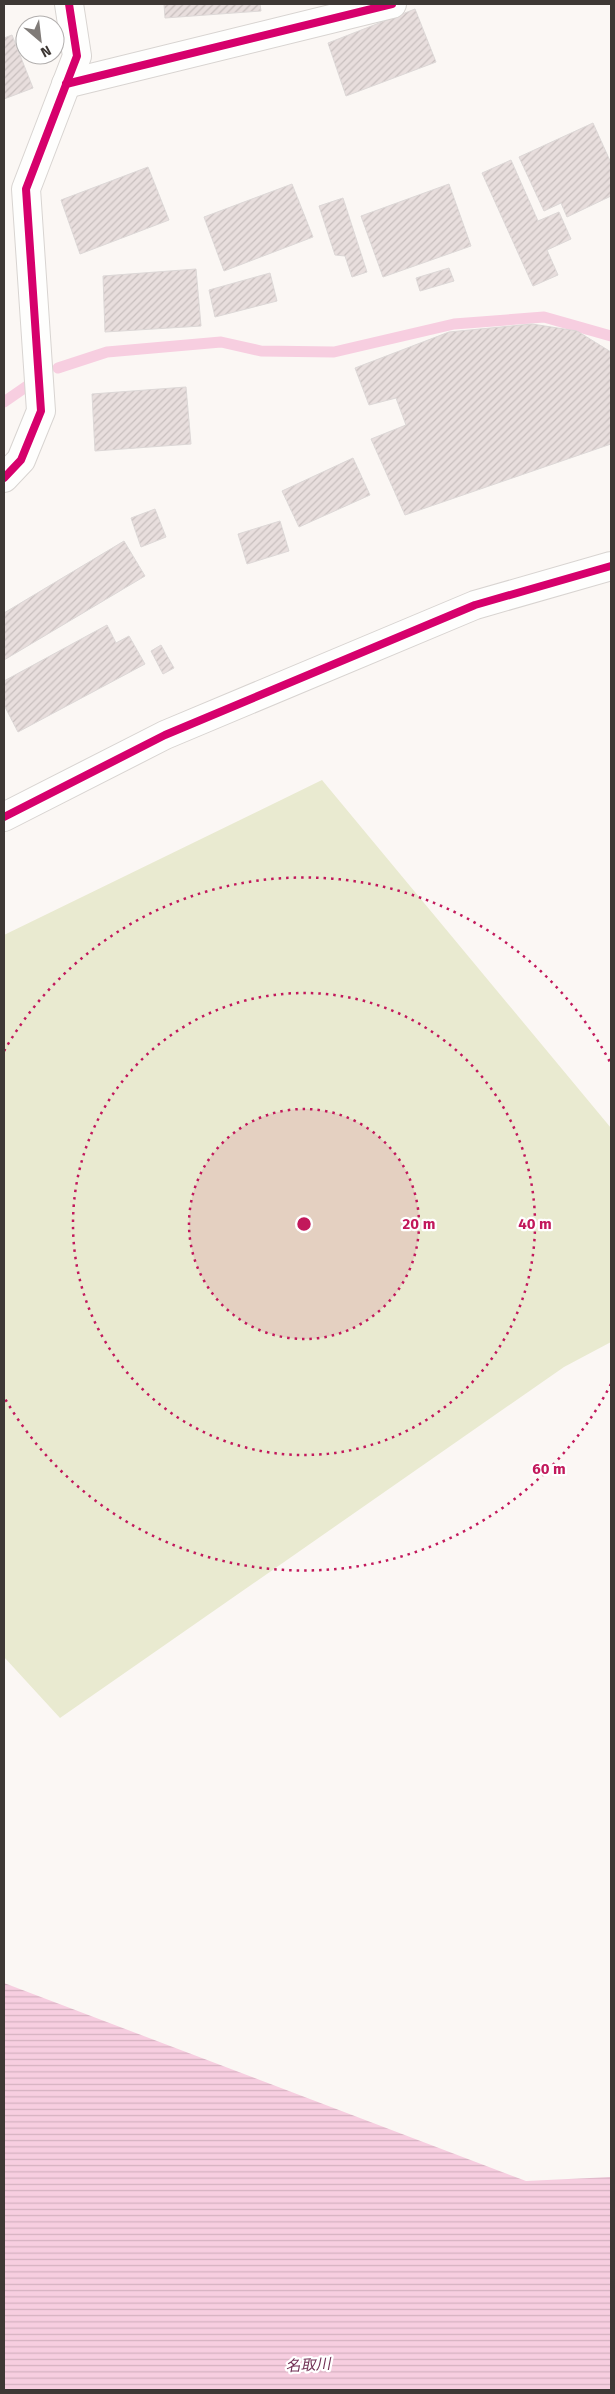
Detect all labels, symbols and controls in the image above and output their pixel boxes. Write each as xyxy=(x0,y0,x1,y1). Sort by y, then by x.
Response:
north arrow xyxy=(15,15,65,65)
text: N xyxy=(38,41,54,61)
centre of rings xyxy=(295,1215,313,1233)
text: 20 m xyxy=(403,1215,435,1233)
text: 40 m xyxy=(518,1215,552,1233)
text: 60 m xyxy=(532,1460,566,1478)
water label: 名取川 xyxy=(285,2355,333,2375)

